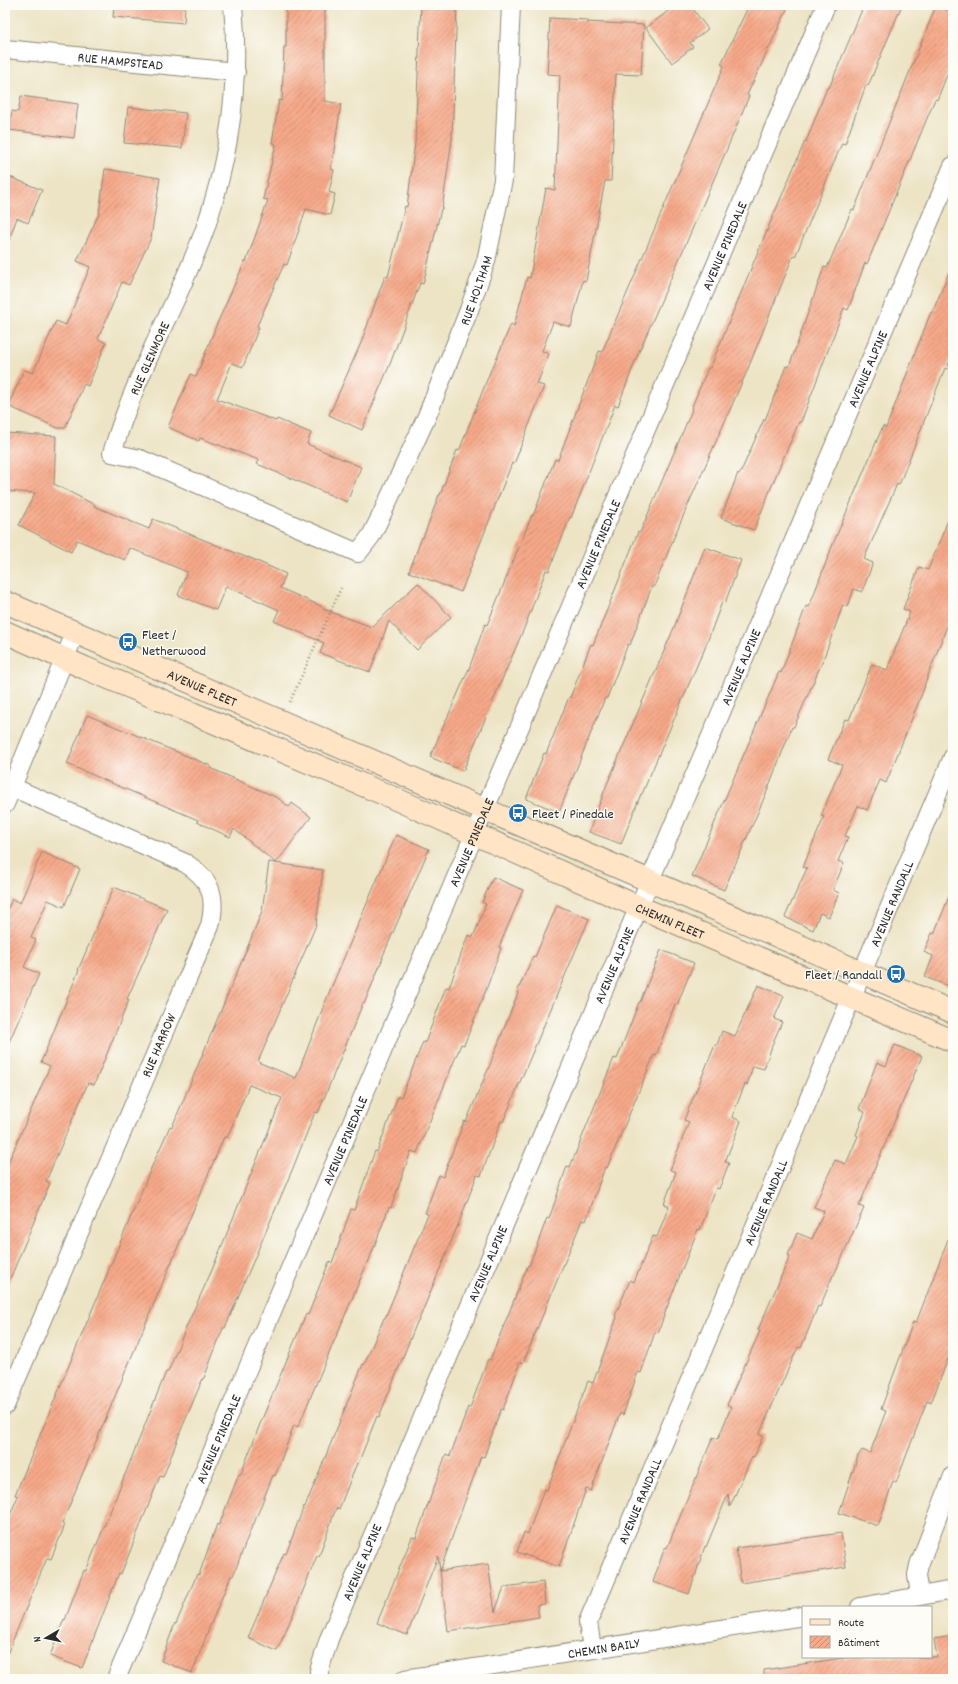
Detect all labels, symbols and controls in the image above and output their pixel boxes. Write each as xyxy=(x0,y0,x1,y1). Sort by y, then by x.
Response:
street label: RUE HAMPSTEAD xyxy=(77,48,164,77)
street label: AVENUE PINEDALE xyxy=(698,198,754,294)
street label: RUE HOLTHAM xyxy=(456,254,499,329)
street label: RUE GLENMORE xyxy=(126,318,176,399)
street label: AVENUE ALPINE xyxy=(844,328,894,411)
street label: AVENUE PINEDALE xyxy=(572,496,627,592)
place label: Fleet / Netherwood xyxy=(142,626,206,662)
street label: AVENUE ALPINE xyxy=(717,626,767,709)
bus stop icon: Fleet / Netherwood xyxy=(117,631,139,653)
street label: AVENUE FLEET xyxy=(163,665,240,713)
street label: AVENUE PINEDALE xyxy=(445,795,501,891)
bus stop icon: Fleet / Pinedale xyxy=(507,802,529,824)
place label: Fleet / Pinedale xyxy=(532,805,614,825)
street label: AVENUE RANDALL xyxy=(866,858,920,951)
street label: CHEMIN FLEET xyxy=(632,899,707,946)
street label: AVENUE ALPINE xyxy=(590,924,641,1007)
bus stop icon: Fleet / Randall xyxy=(885,963,907,985)
place label: Fleet / Randall xyxy=(805,966,883,986)
street label: RUE HARROW xyxy=(137,1010,183,1081)
street label: AVENUE PINEDALE xyxy=(319,1093,374,1189)
street label: AVENUE RANDALL xyxy=(740,1157,794,1249)
street label: AVENUE ALPINE xyxy=(464,1222,514,1306)
street label: AVENUE PINEDALE xyxy=(192,1391,248,1487)
street label: AVENUE RANDALL xyxy=(614,1455,668,1548)
street label: AVENUE ALPINE xyxy=(338,1521,388,1604)
legend xyxy=(802,1606,932,1658)
text: Route xyxy=(838,1615,864,1632)
north arrow xyxy=(26,1618,66,1658)
street label: CHEMIN BAILY xyxy=(566,1634,642,1665)
text: N xyxy=(30,1635,46,1643)
text: Bâtiment xyxy=(838,1635,880,1652)

